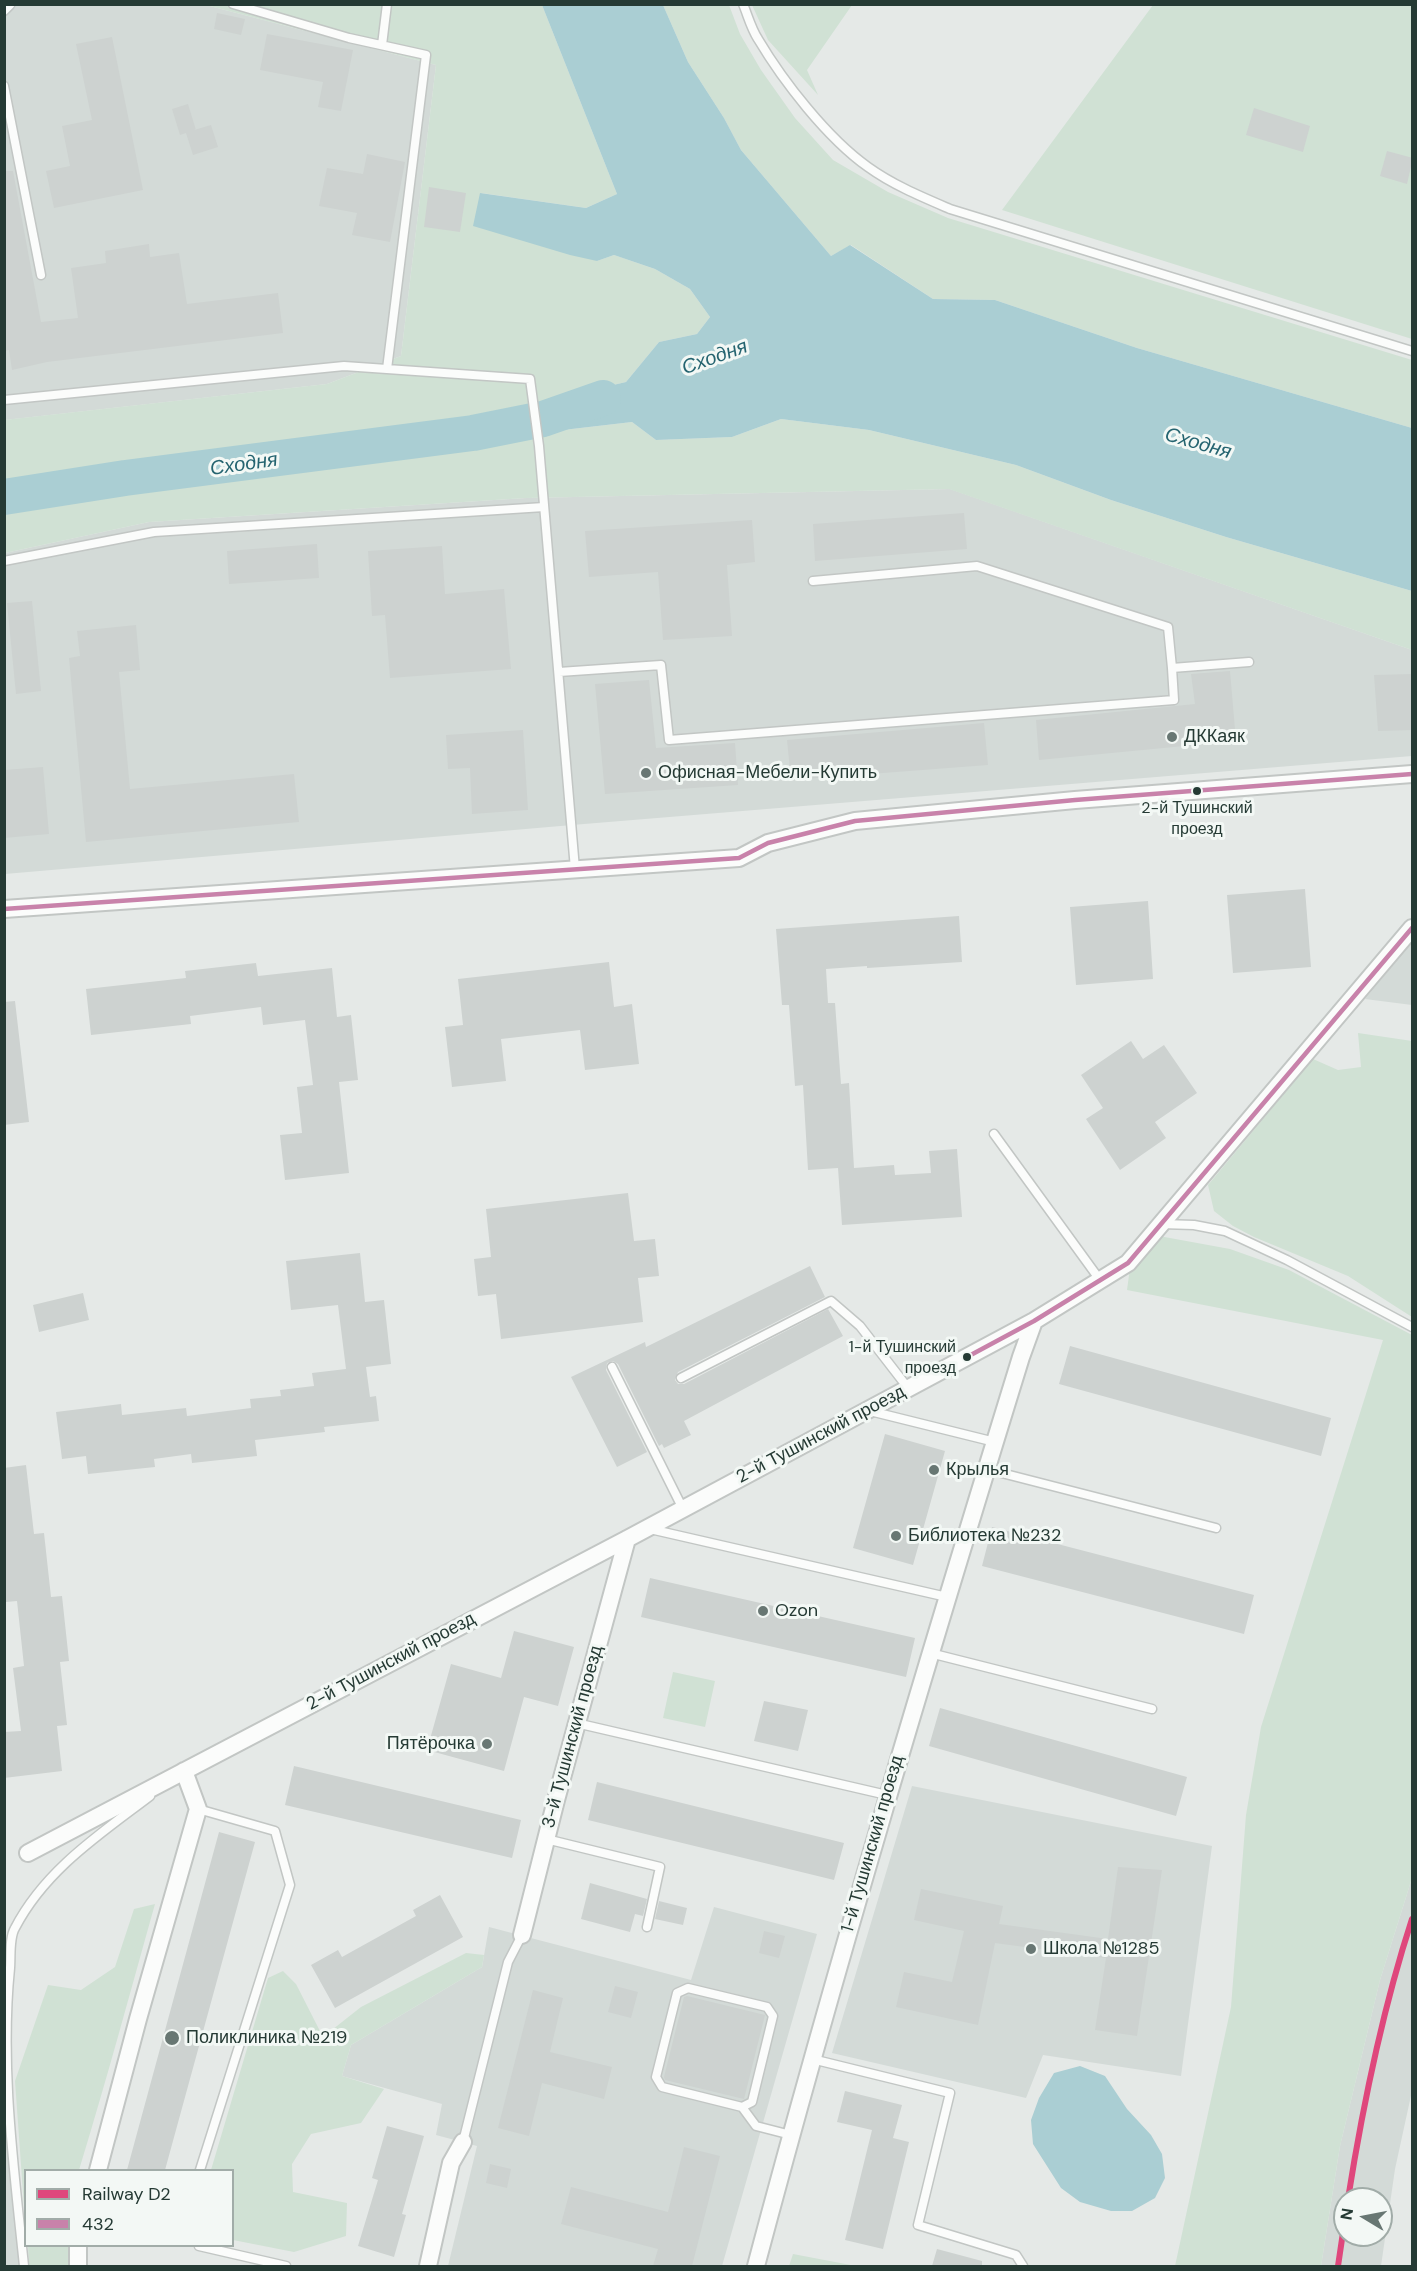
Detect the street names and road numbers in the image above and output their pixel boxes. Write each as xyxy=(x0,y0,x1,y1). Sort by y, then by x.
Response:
street label: 2-й Тушинский проезд xyxy=(733,1381,909,1489)
street label: 2-й Тушинский проезд xyxy=(303,1608,479,1716)
street label: 3-й Тушинский проезд xyxy=(538,1643,608,1831)
street label: 1-й Тушинский проезд xyxy=(837,1753,909,1935)

